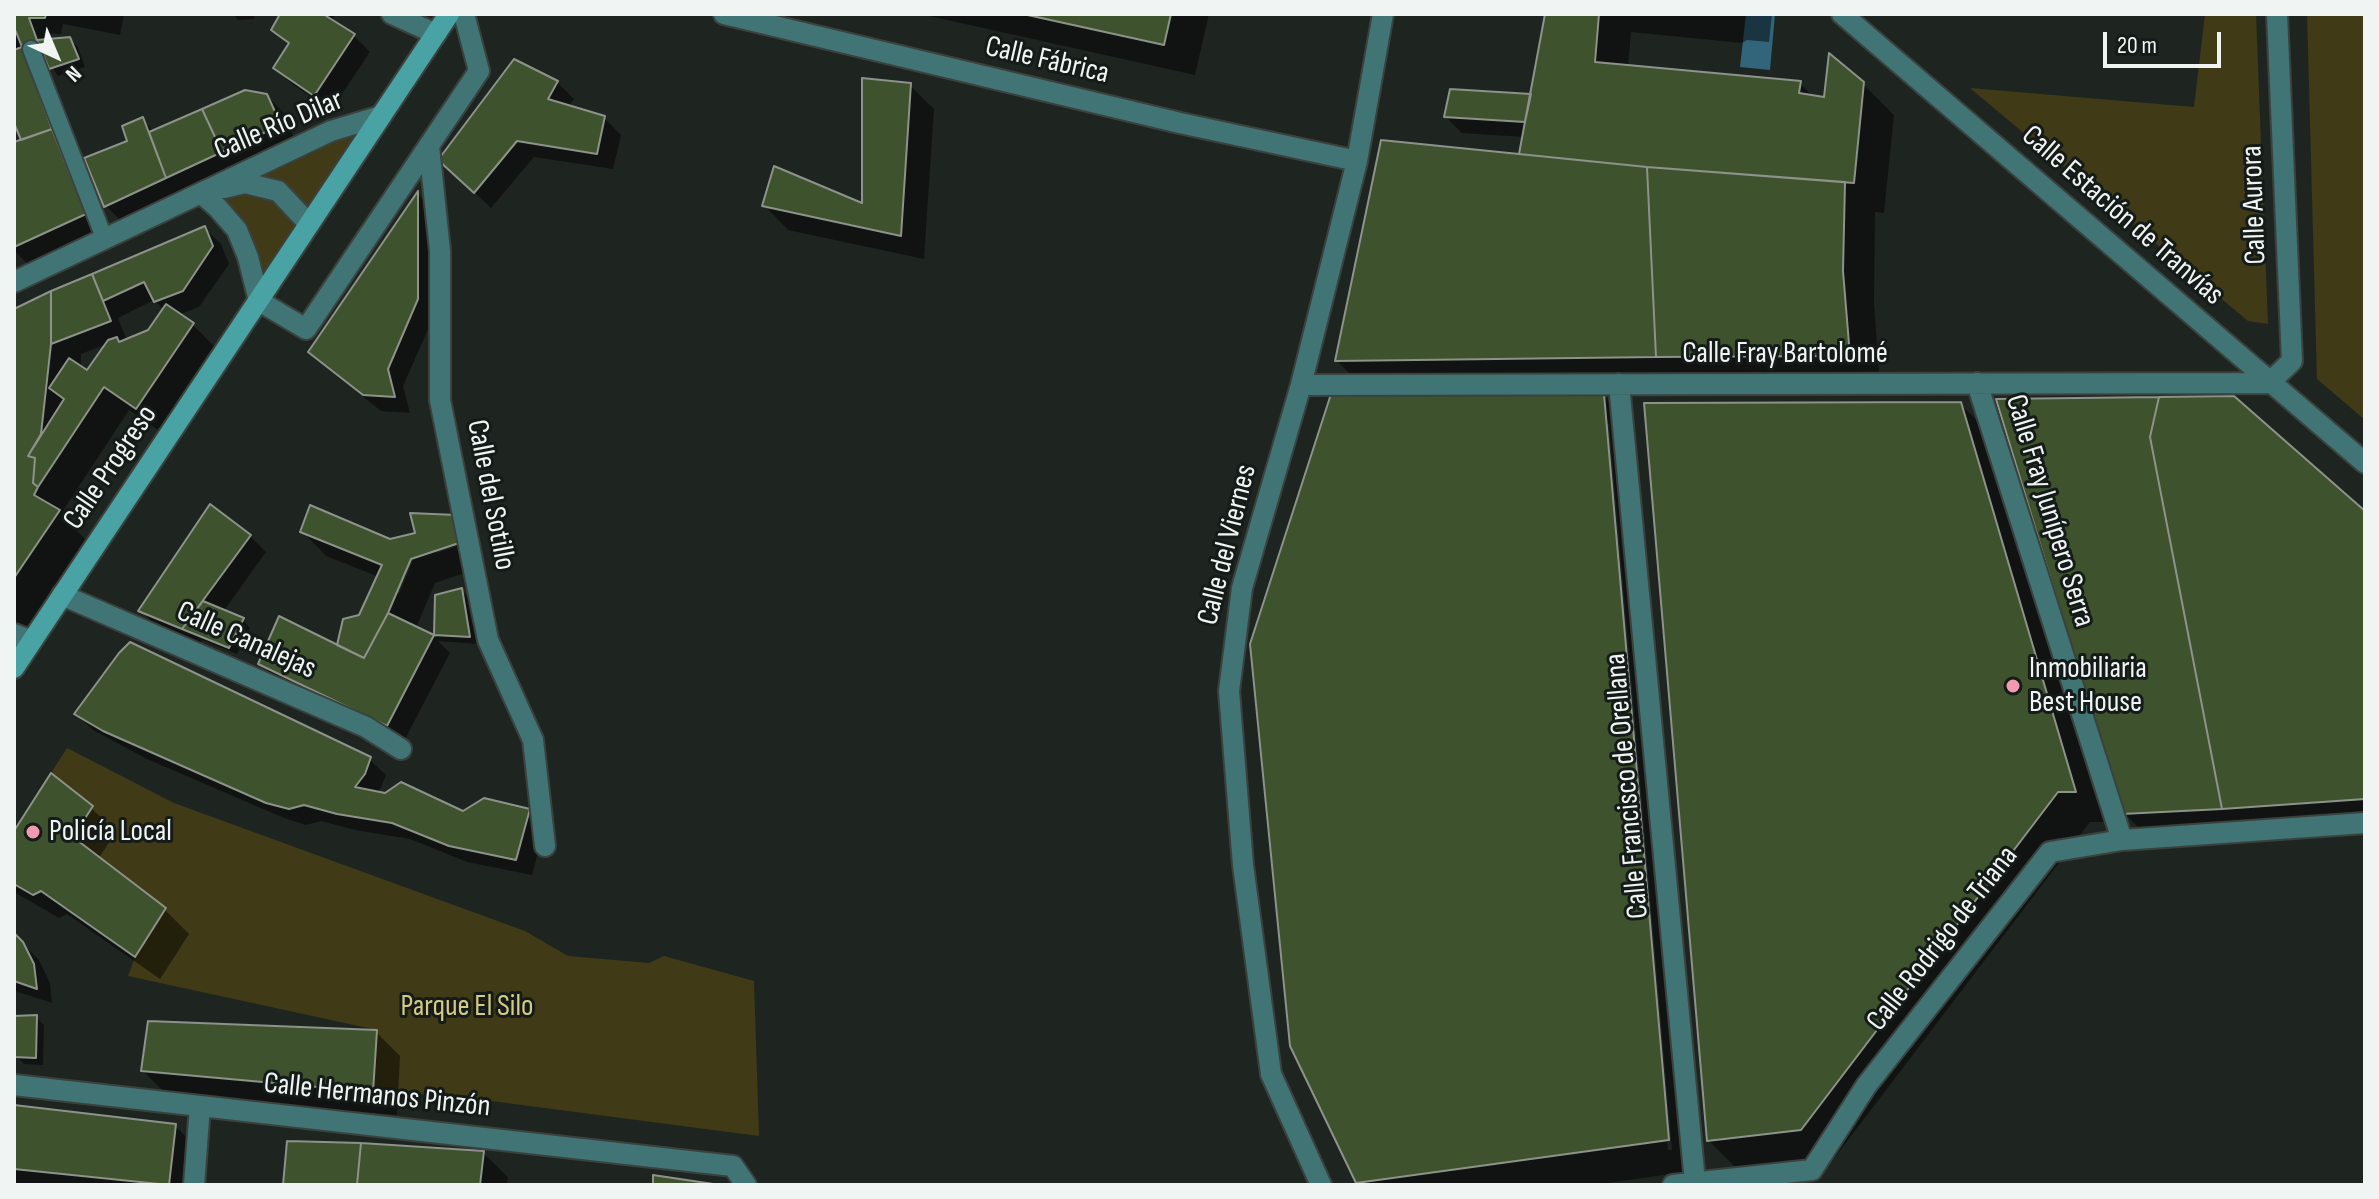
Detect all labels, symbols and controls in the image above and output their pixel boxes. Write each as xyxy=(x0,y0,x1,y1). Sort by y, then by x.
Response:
north arrow xyxy=(16,16,96,96)
scale bar xyxy=(2107,16,2225,66)
street label: Calle Fábrica xyxy=(982,29,1112,93)
text: 20 m xyxy=(2117,31,2157,60)
text: N xyxy=(59,60,87,87)
street label: Calle Río Dilar xyxy=(209,83,349,169)
street label: Calle Estación de Tranvías xyxy=(2014,118,2230,314)
street label: Calle Aurora xyxy=(2235,145,2275,265)
street label: Calle Fray Bartolomé xyxy=(1682,336,1888,372)
street label: Calle Fray Junípero Serra xyxy=(1997,391,2101,631)
street label: Calle Progreso xyxy=(56,399,166,537)
street label: Calle del Sotillo xyxy=(458,417,522,573)
street label: Calle del Viernes xyxy=(1191,461,1265,629)
street label: Calle Canalejas xyxy=(171,594,321,688)
place label: Inmobiliaria Best House xyxy=(2029,651,2147,722)
street label: Calle Francisco de Orellana xyxy=(1598,652,1658,920)
marker: Inmobiliaria Best House xyxy=(2004,677,2022,695)
place label: Policía Local xyxy=(49,814,172,850)
marker: Policía Local xyxy=(24,823,42,841)
street label: Calle Rodrigo de Triana xyxy=(1860,839,2026,1039)
park label: Parque El Silo xyxy=(401,989,533,1025)
street label: Calle Hermanos Pinzón xyxy=(262,1066,492,1126)

